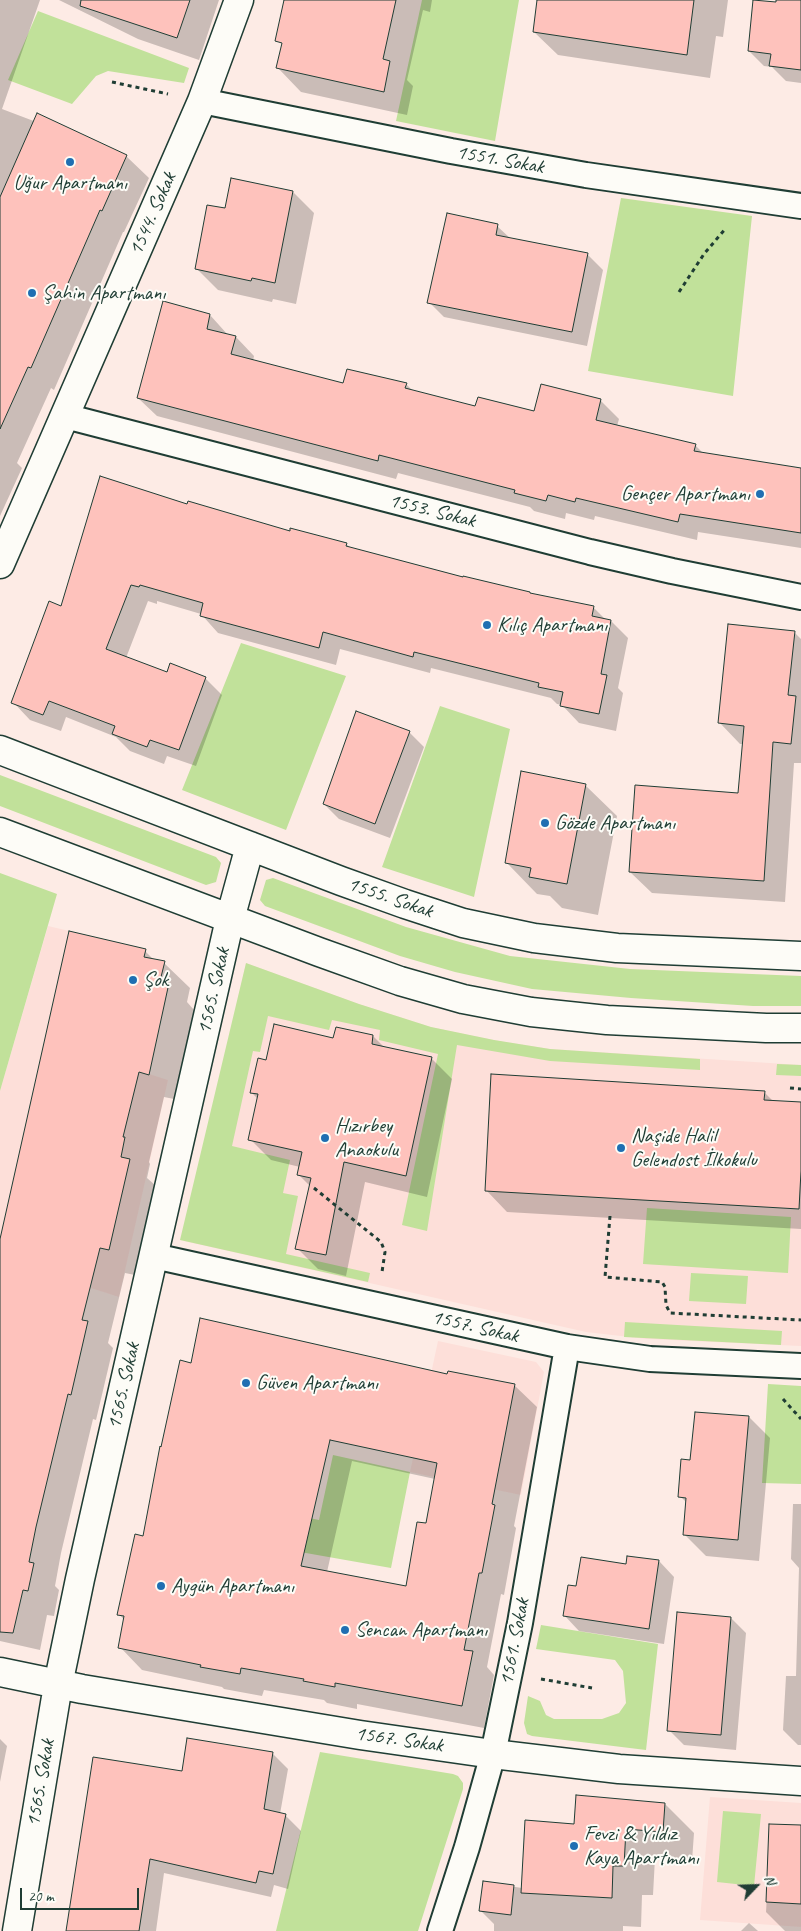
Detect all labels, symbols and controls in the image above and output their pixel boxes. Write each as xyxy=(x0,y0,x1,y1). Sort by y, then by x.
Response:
street label: 1551. Sokak xyxy=(454,140,546,180)
marker: Uğur Apartmanı xyxy=(64,156,76,168)
street label: 1544. Sokak xyxy=(124,169,182,259)
place label: Uğur Apartmanı xyxy=(13,170,127,196)
place label: Şahin Apartmanı xyxy=(42,280,165,306)
marker: Şahin Apartmanı xyxy=(26,287,38,299)
place label: Gençer Apartmanı xyxy=(621,481,750,507)
street label: 1553. Sokak xyxy=(386,488,478,534)
marker: Gençer Apartmanı xyxy=(754,488,766,500)
place label: Kılıç Apartmanı xyxy=(497,612,607,638)
marker: Kılıç Apartmanı xyxy=(481,619,493,631)
place label: Gözde Apartmanı xyxy=(555,810,675,836)
marker: Gözde Apartmanı xyxy=(539,817,551,829)
street label: 1555. Sokak xyxy=(344,872,436,924)
street label: 1565. Sokak xyxy=(192,945,236,1037)
place label: Şok xyxy=(143,967,168,993)
marker: Şok xyxy=(127,974,139,986)
place label: Hızırbey Anaokulu xyxy=(335,1113,398,1163)
place label: Naşide Halil Gelendost İlkokulu xyxy=(631,1123,757,1173)
marker: Hızırbey Anaokulu xyxy=(319,1132,331,1144)
marker: Naşide Halil Gelendost İlkokulu xyxy=(615,1142,627,1154)
street label: 1557. Sokak xyxy=(429,1305,521,1349)
street label: 1565. Sokak xyxy=(102,1340,146,1432)
place label: Güven Apartmanı xyxy=(256,1370,378,1396)
marker: Güven Apartmanı xyxy=(240,1377,252,1389)
place label: Aygün Apartmanı xyxy=(171,1573,294,1599)
marker: Aygün Apartmanı xyxy=(155,1580,167,1592)
street label: 1561. Sokak xyxy=(494,1596,536,1688)
place label: Sencan Apartmanı xyxy=(355,1617,487,1643)
marker: Sencan Apartmanı xyxy=(339,1624,351,1636)
street label: 1567. Sokak xyxy=(354,1721,444,1759)
street label: 1565. Sokak xyxy=(21,1737,61,1829)
place label: Fevzi & Yıldız Kaya Apartmanı xyxy=(584,1821,699,1871)
marker: Fevzi & Yıldız Kaya Apartmanı xyxy=(568,1840,580,1852)
north arrow xyxy=(731,1861,781,1911)
text: N xyxy=(761,1872,780,1887)
scale bar xyxy=(22,1878,141,1910)
text: 20 m xyxy=(28,1887,54,1906)

